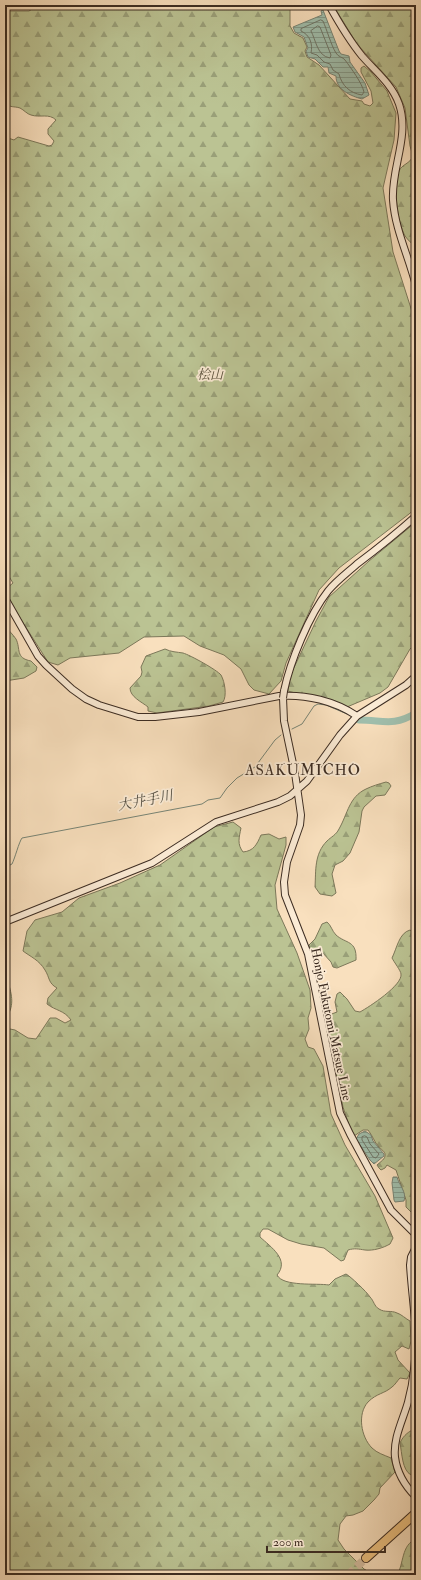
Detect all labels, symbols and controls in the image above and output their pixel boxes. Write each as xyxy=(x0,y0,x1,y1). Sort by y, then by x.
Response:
park label: 桧山 xyxy=(197,367,224,383)
district label: ASAKUMICHO xyxy=(244,761,361,780)
water label: 大井手川 xyxy=(116,786,176,814)
street label: Honjo Fukutomi Matsue Line xyxy=(307,946,355,1103)
scale bar xyxy=(267,1528,385,1554)
text: 200 m xyxy=(273,1535,304,1550)

